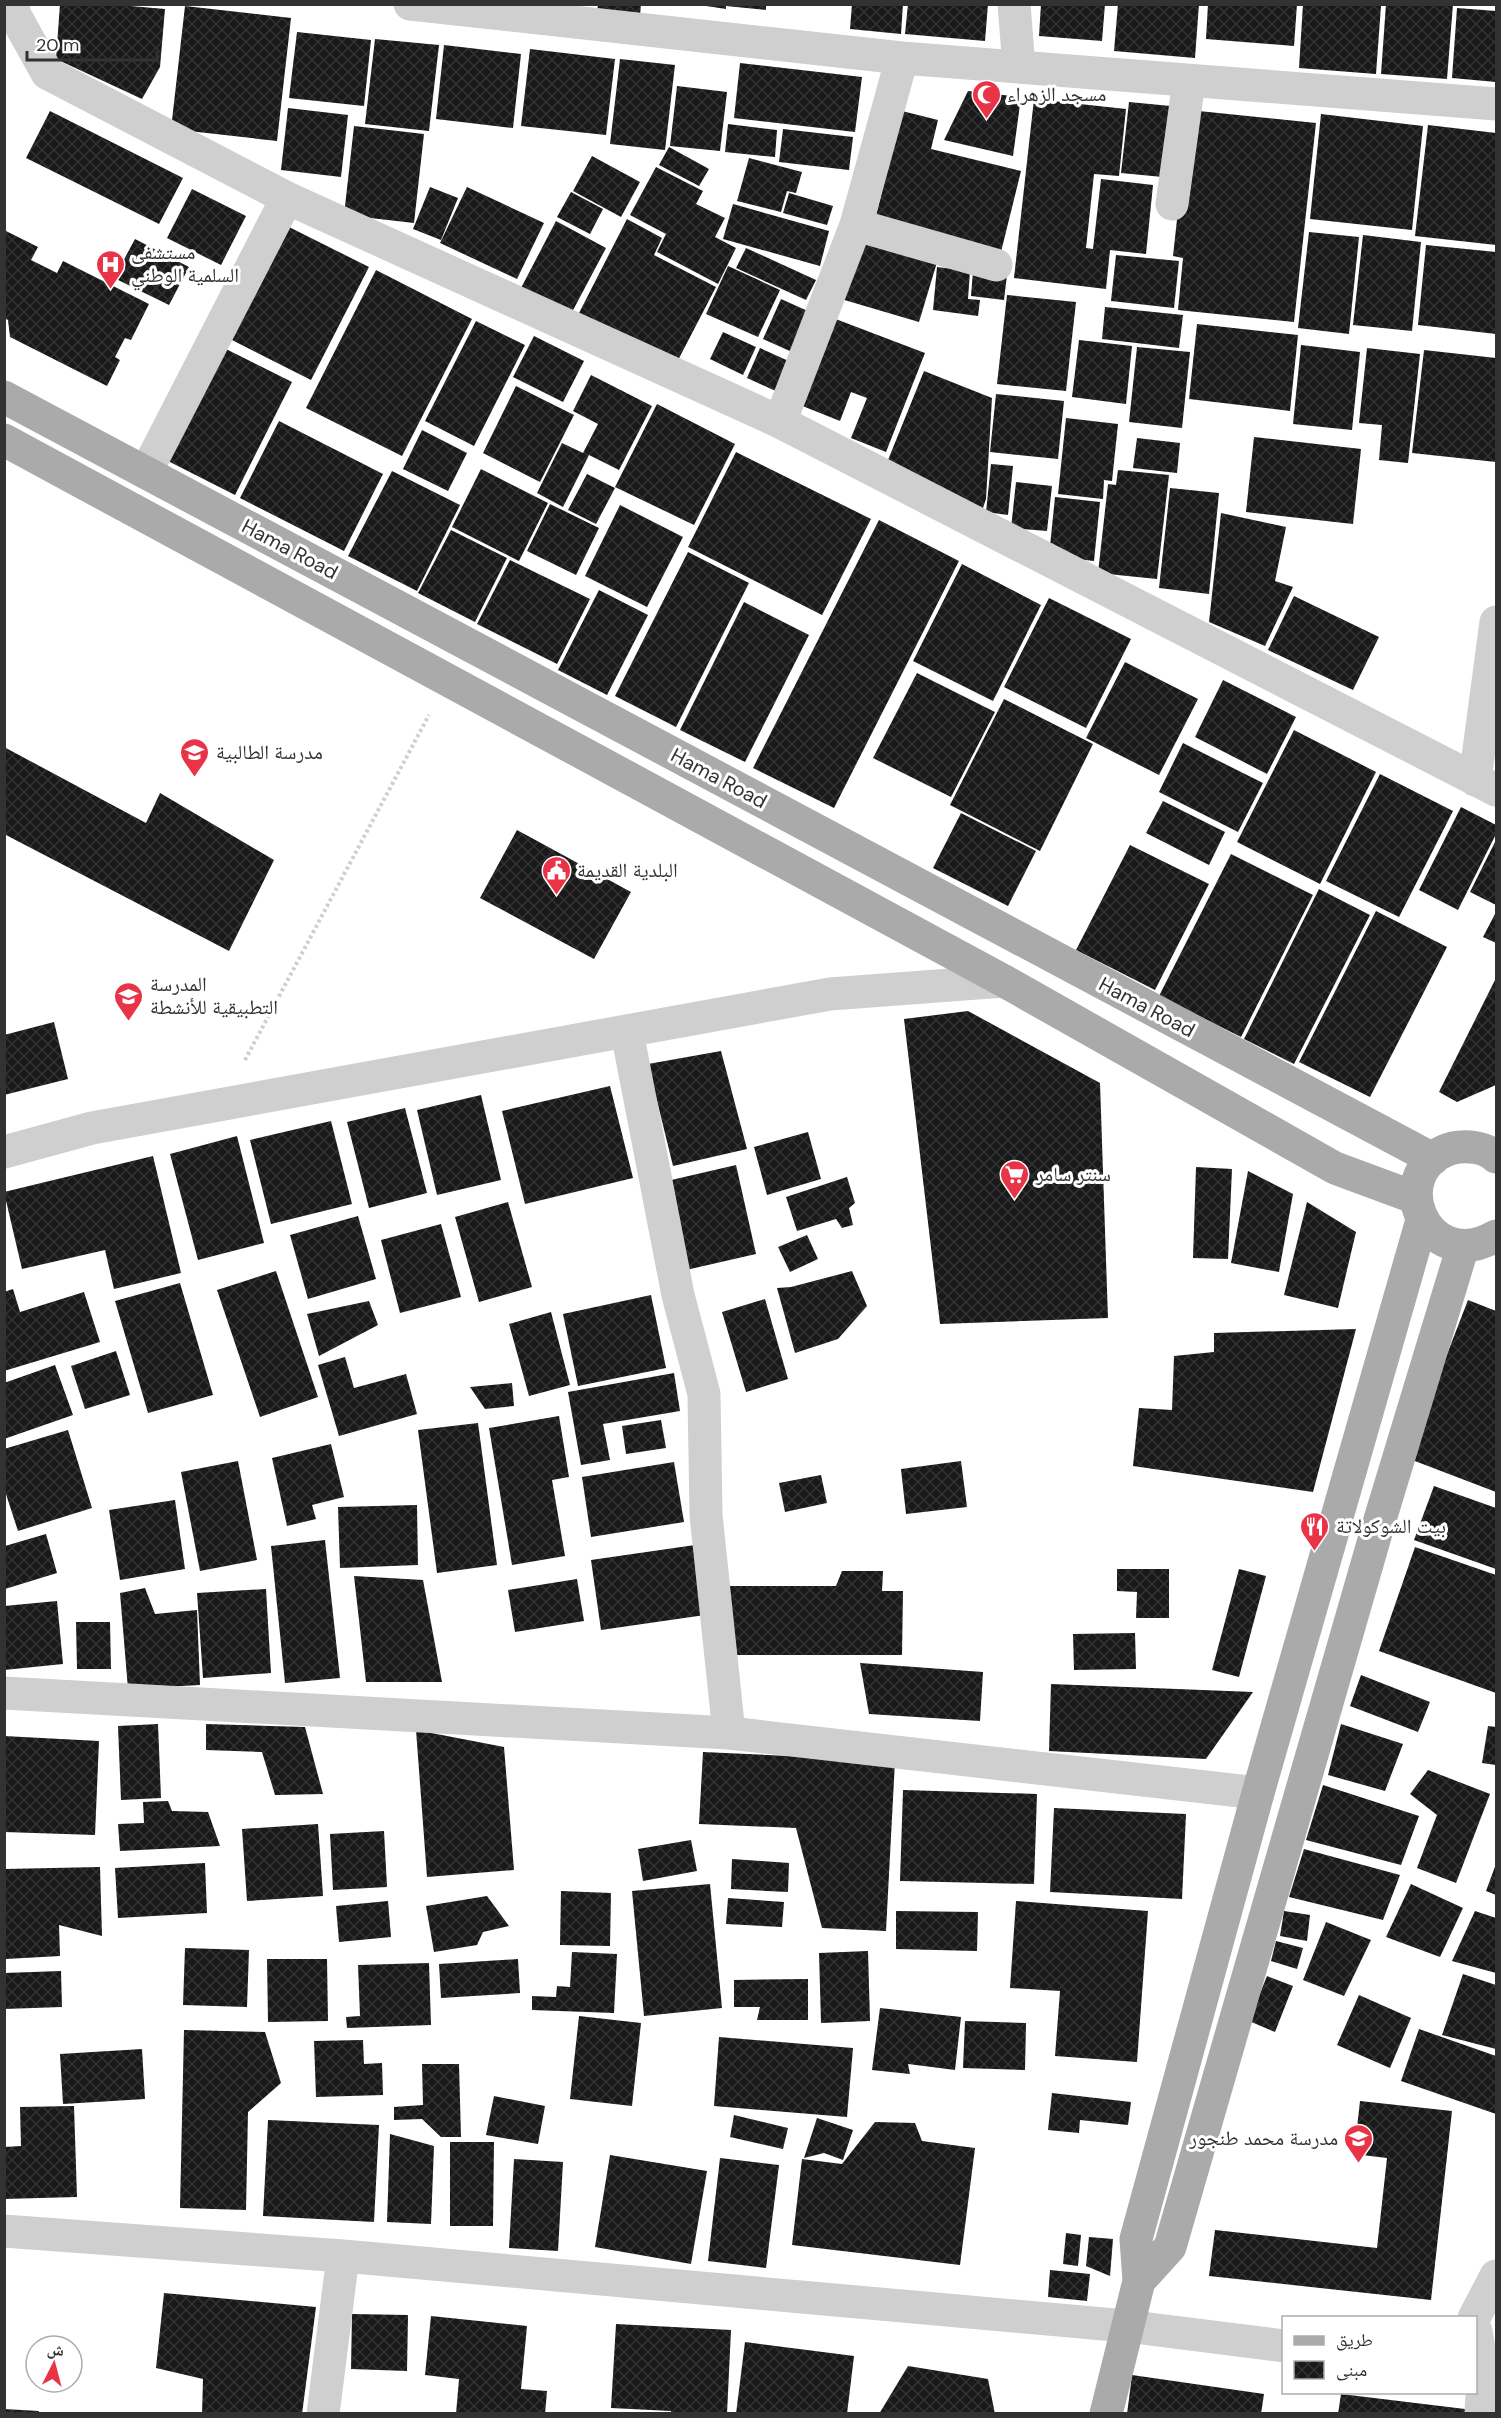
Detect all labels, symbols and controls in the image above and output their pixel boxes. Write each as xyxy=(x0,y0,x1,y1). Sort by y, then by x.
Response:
scale bar xyxy=(27,24,158,62)
text: 20 m xyxy=(36,33,79,57)
mosque icon: مسجد الزهراء xyxy=(970,78,1002,120)
place label: مسجد الزهراء xyxy=(1007,81,1106,107)
place label: مستشفى السلمية الوطني xyxy=(131,239,239,291)
hospital icon: مستشفى السلمية الوطني xyxy=(94,248,126,290)
street label: Hama Road xyxy=(238,513,342,585)
school or university icon: مدرسة الطالبية xyxy=(179,736,211,778)
place label: مدرسة الطالبية xyxy=(216,739,323,765)
street label: Hama Road xyxy=(667,742,771,814)
public building icon: البلدية القديمة xyxy=(540,854,572,896)
place label: البلدية القديمة xyxy=(577,857,678,883)
place label: المدرسة التطبيقية للأنشطة xyxy=(150,971,278,1020)
street label: Hama Road xyxy=(1095,971,1199,1043)
school or university icon: المدرسة التطبيقية للأنشطة xyxy=(113,980,145,1022)
supermarket icon: سنتر سامر xyxy=(999,1158,1031,1200)
place label: سنتر سامر xyxy=(1035,1161,1111,1187)
restaurant icon: بيت الشوكولاتة xyxy=(1299,1510,1331,1552)
place label: بيت الشوكولاتة xyxy=(1336,1513,1446,1539)
school or university icon: مدرسة محمد طنجور xyxy=(1343,2122,1375,2164)
place label: مدرسة محمد طنجور xyxy=(1188,2125,1338,2151)
legend xyxy=(1282,2316,1477,2394)
text: طريق xyxy=(1336,2328,1373,2352)
north arrow xyxy=(24,2334,84,2394)
text: ش xyxy=(46,2338,65,2361)
text: مبنى xyxy=(1336,2358,1367,2382)

